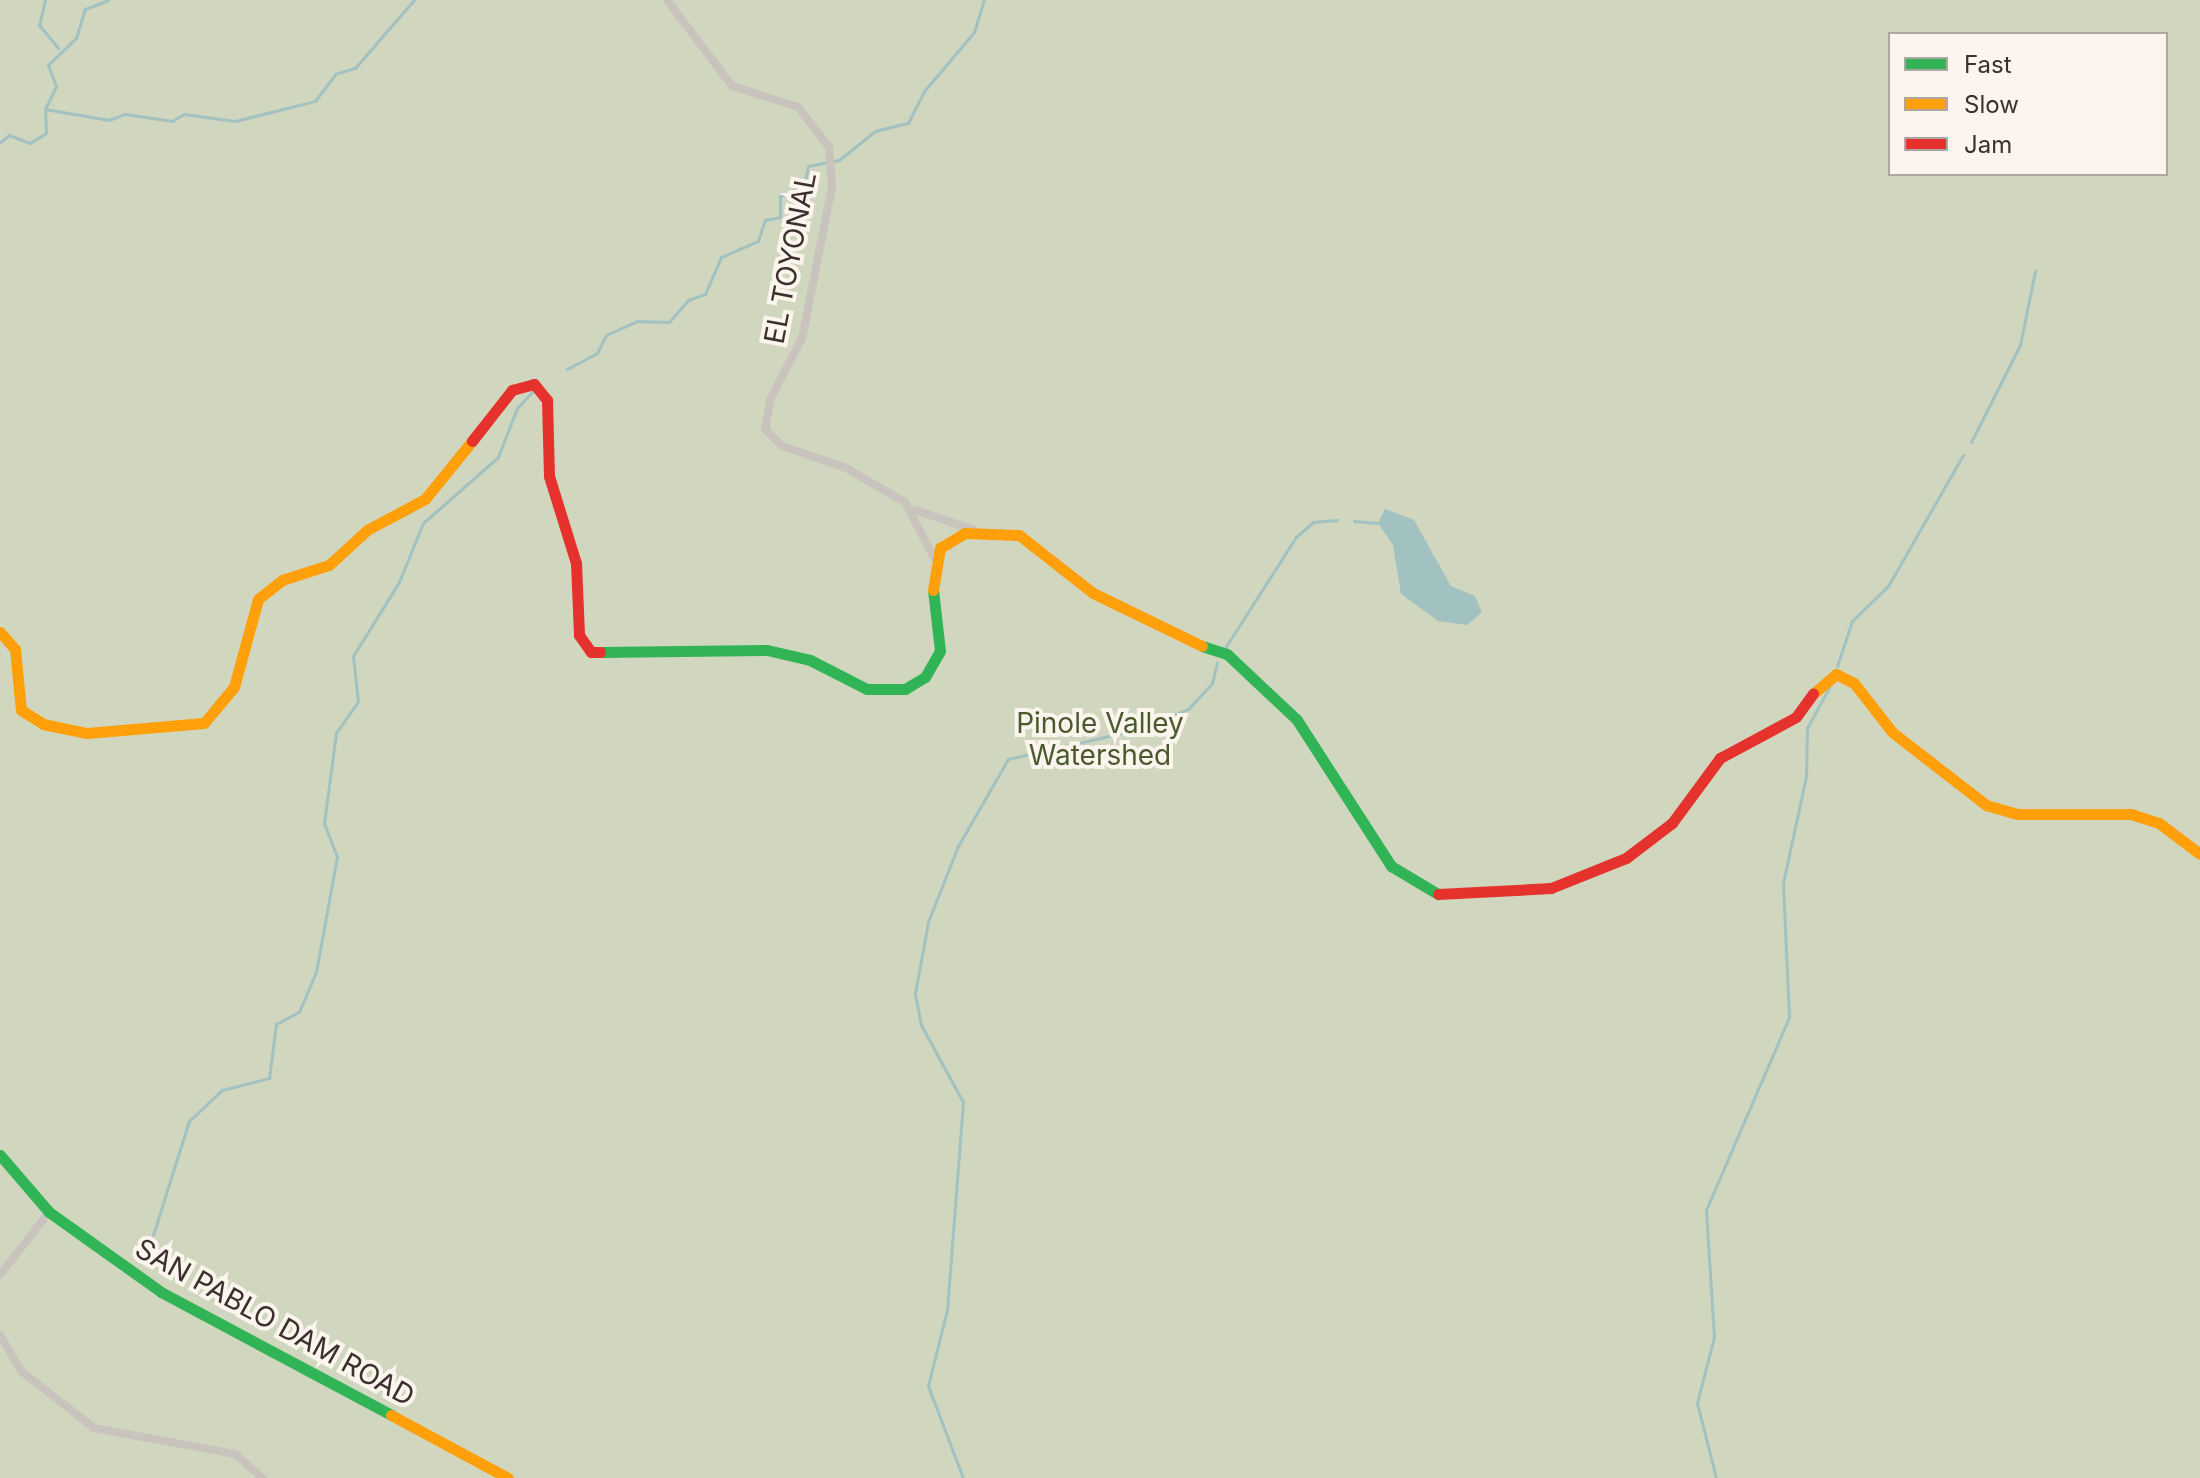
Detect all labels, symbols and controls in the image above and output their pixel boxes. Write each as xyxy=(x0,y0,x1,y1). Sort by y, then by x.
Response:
legend xyxy=(1888,32,2168,176)
text: Fast xyxy=(1964,50,2012,79)
text: Slow xyxy=(1964,90,2019,119)
text: Jam xyxy=(1964,130,2012,159)
street label: EL TOYONAL xyxy=(757,169,823,347)
park label: Pinole Valley Watershed xyxy=(1016,706,1184,772)
street label: SAN PABLO DAM ROAD xyxy=(130,1231,420,1413)

